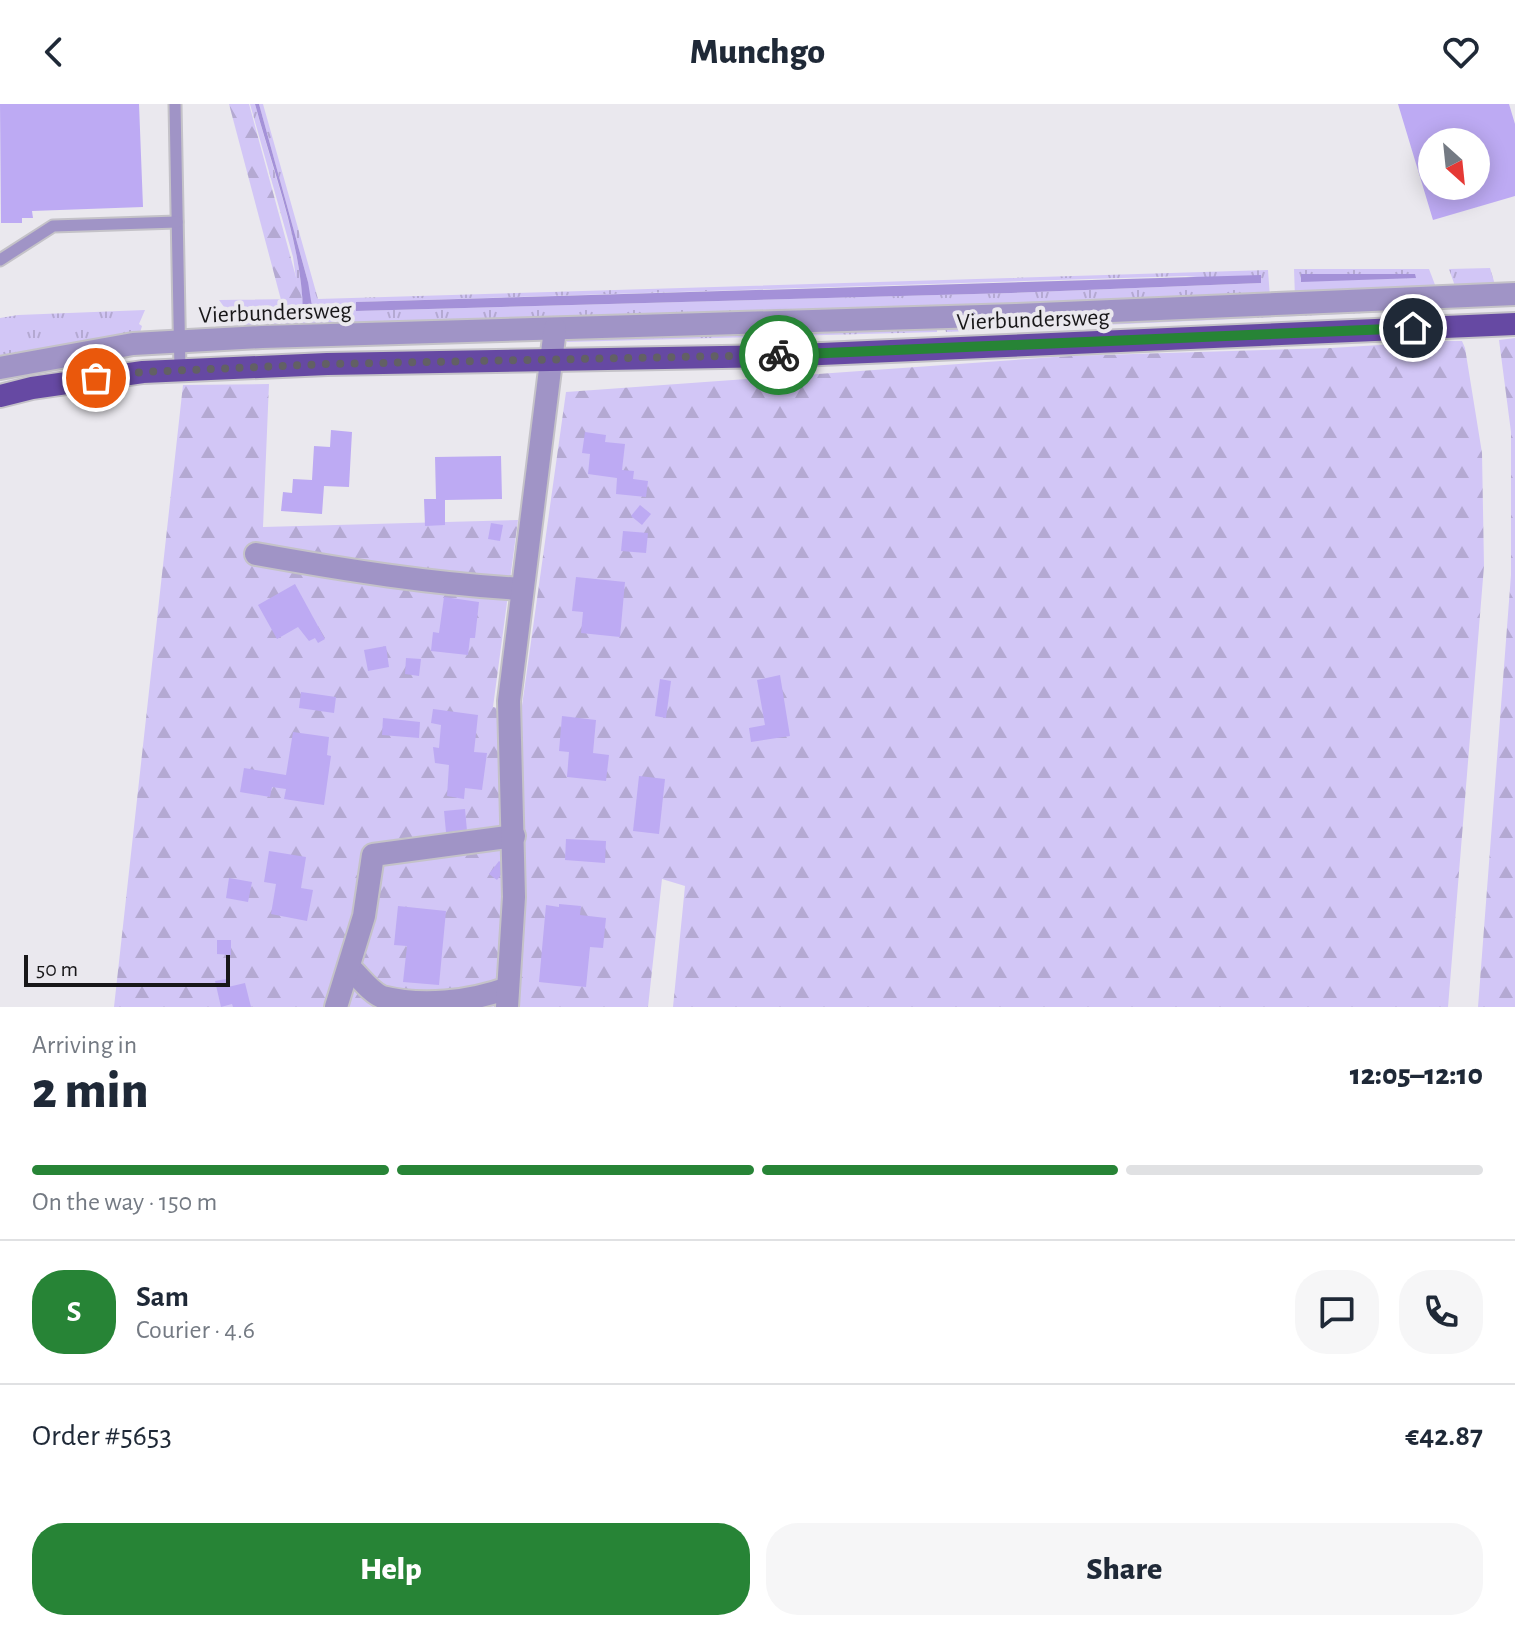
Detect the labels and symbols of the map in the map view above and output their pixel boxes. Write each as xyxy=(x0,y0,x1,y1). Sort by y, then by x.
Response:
north arrow xyxy=(1418,128,1490,200)
pin xyxy=(1379,294,1447,362)
street label: Vierbundersweg xyxy=(198,298,352,328)
street label: Vierbundersweg xyxy=(956,305,1110,335)
courier xyxy=(739,315,819,395)
pin xyxy=(62,344,130,412)
scale bar xyxy=(24,951,230,987)

